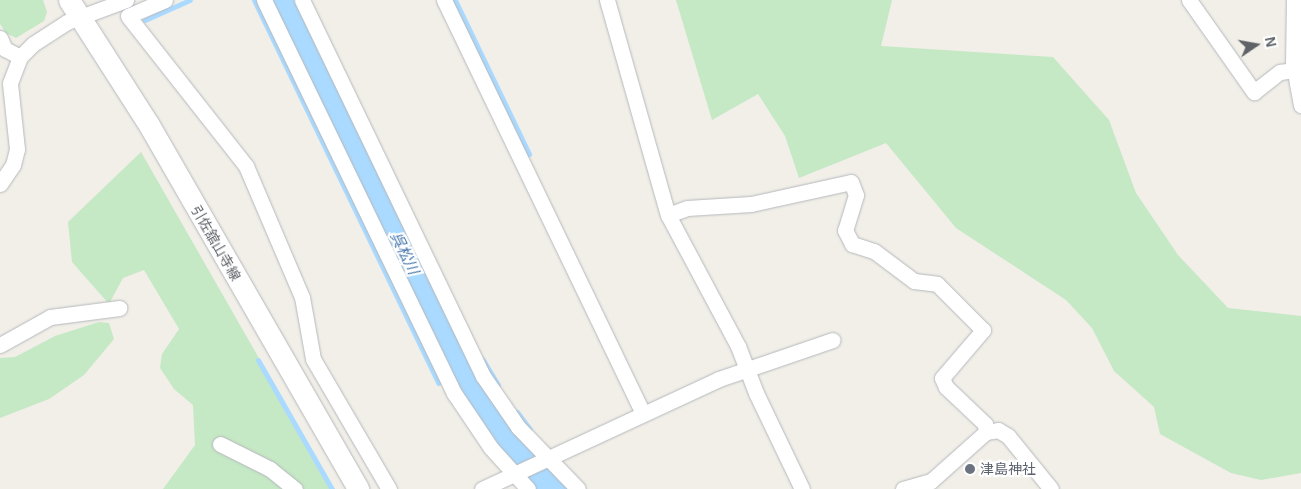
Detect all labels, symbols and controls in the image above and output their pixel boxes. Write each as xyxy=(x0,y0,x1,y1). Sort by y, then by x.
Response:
north arrow xyxy=(1231,20,1281,70)
text: N xyxy=(1262,35,1280,48)
street label: 引佐舘山寺線 xyxy=(188,202,244,284)
water label: 呉松川 xyxy=(387,229,423,277)
place label: 津島神社 xyxy=(980,461,1036,477)
marker: 津島神社 xyxy=(964,463,976,475)

